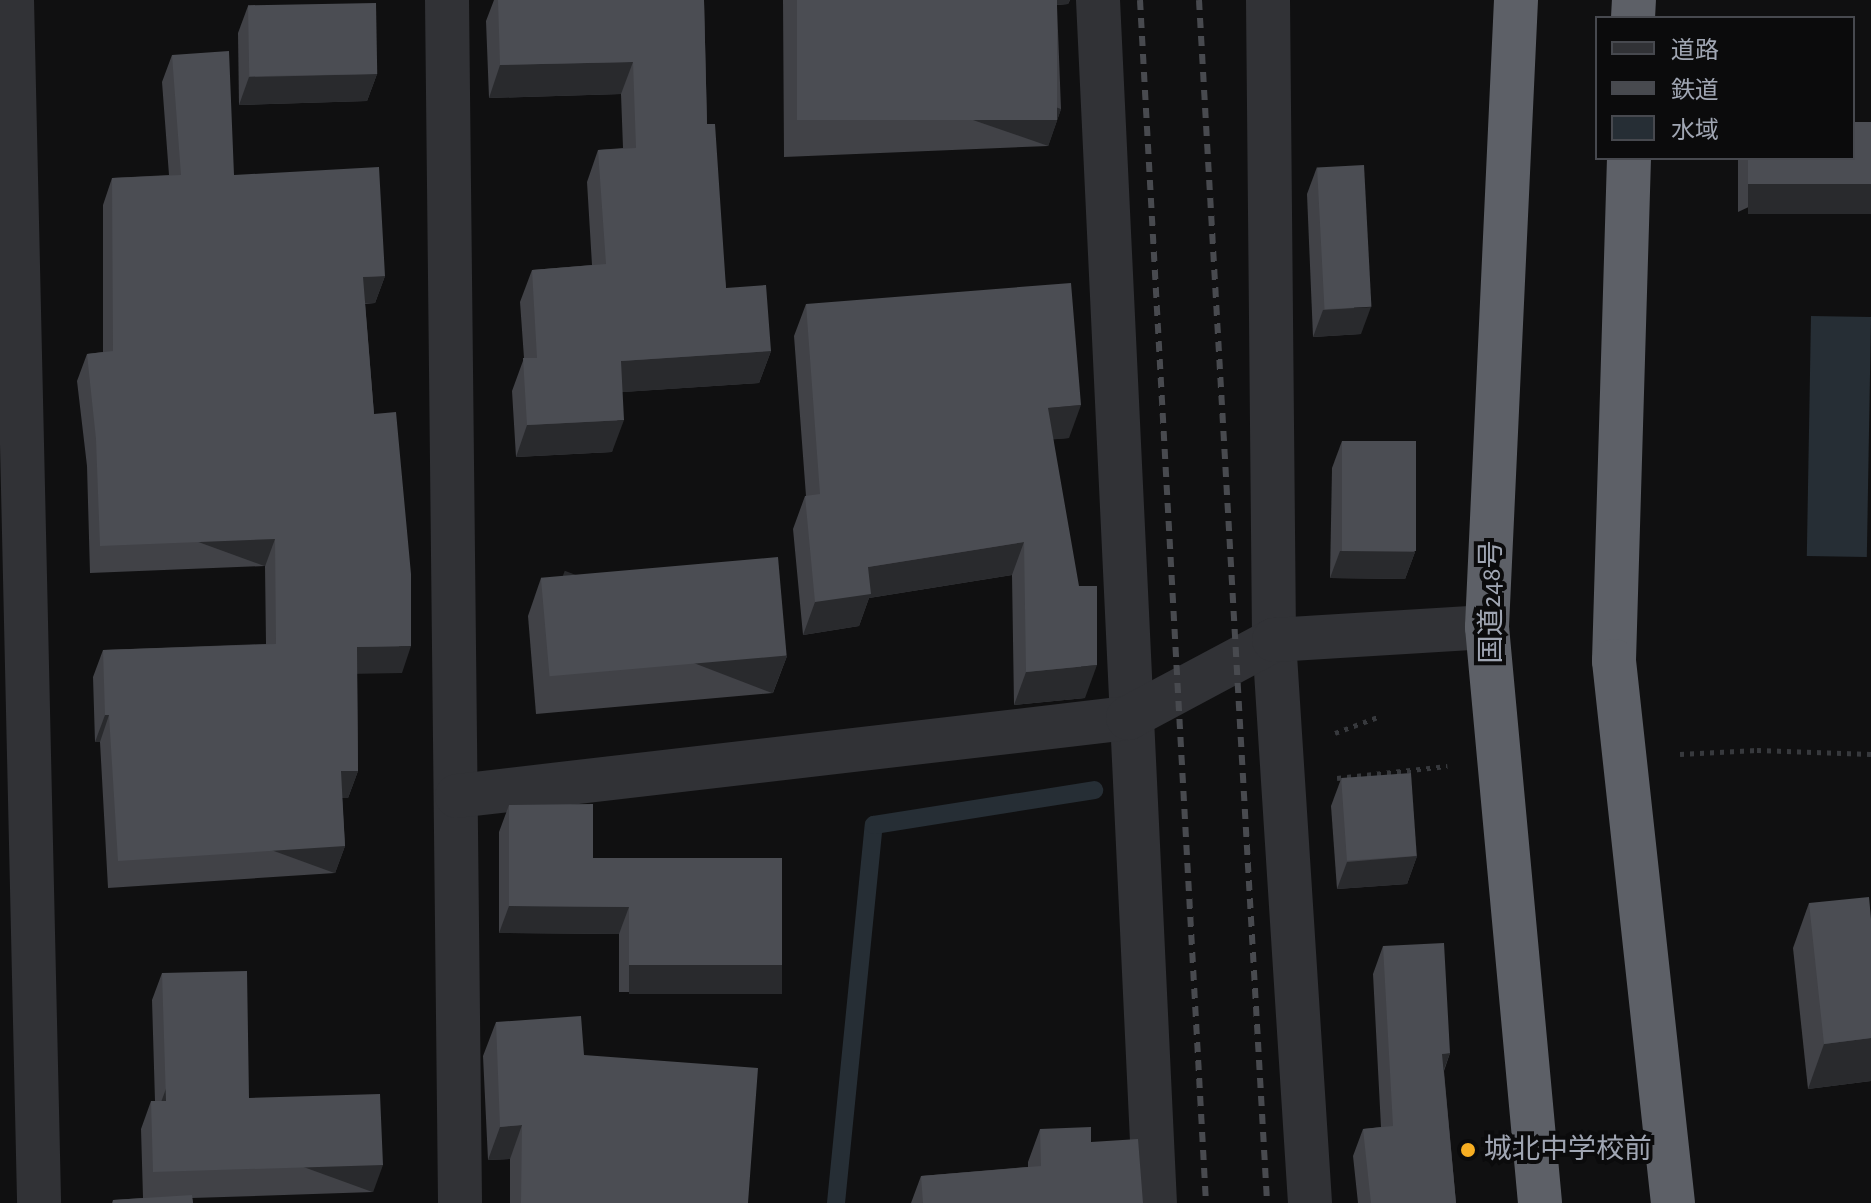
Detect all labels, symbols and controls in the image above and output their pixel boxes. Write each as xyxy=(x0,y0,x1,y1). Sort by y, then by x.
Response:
legend xyxy=(1595,16,1855,160)
text: 道路 xyxy=(1671,39,1719,63)
text: 鉄道 xyxy=(1671,79,1719,103)
text: 水域 xyxy=(1671,119,1719,143)
street label: 国道248号 xyxy=(1475,540,1509,664)
place label: 城北中学校前 xyxy=(1484,1133,1652,1167)
marker: 城北中学校前 xyxy=(1459,1141,1477,1159)

